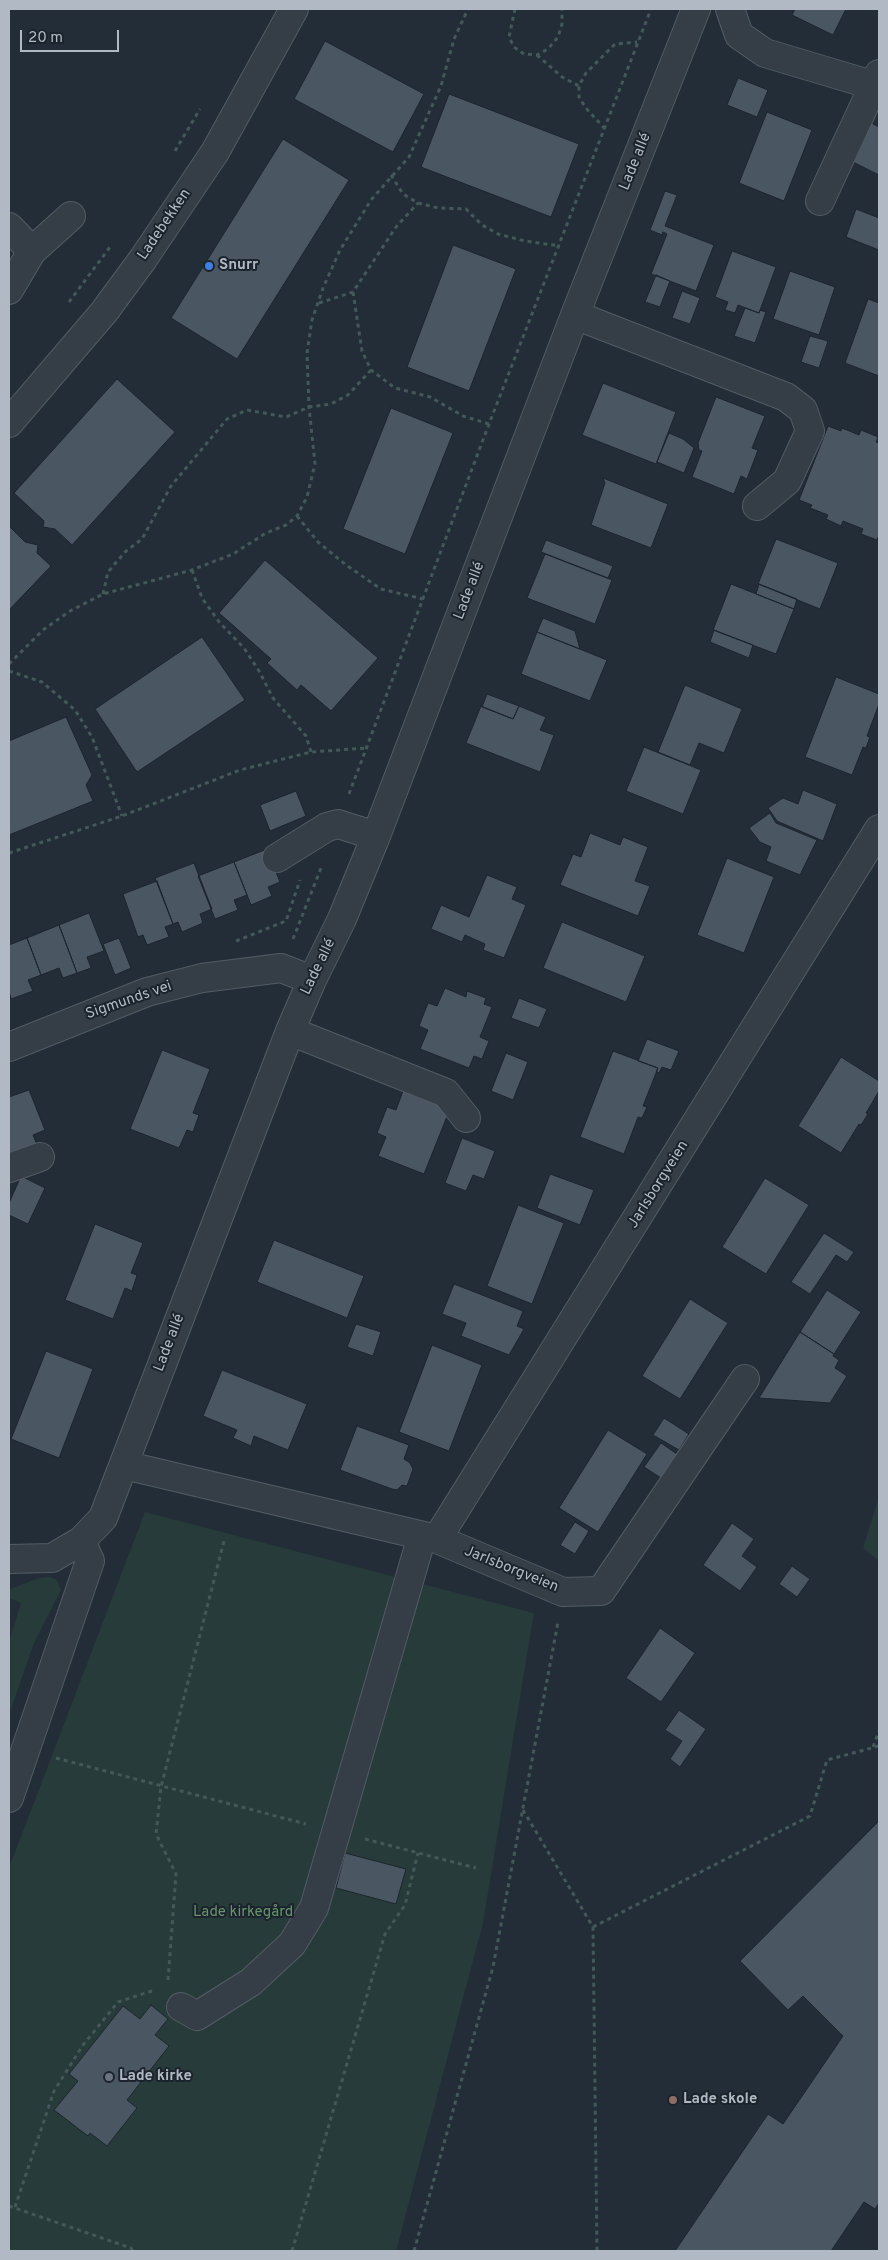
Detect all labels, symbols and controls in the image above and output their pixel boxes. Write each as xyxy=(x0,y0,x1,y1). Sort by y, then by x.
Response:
scale bar xyxy=(22,20,121,52)
text: 20 m xyxy=(28,29,63,48)
street label: Lade allé xyxy=(616,131,656,193)
street label: Ladebekken xyxy=(135,186,195,264)
place label: Snurr xyxy=(219,257,258,275)
marker: Snurr xyxy=(203,260,215,272)
street label: Lade allé xyxy=(451,560,489,622)
street label: Lade allé xyxy=(298,936,340,998)
street label: Sigmunds vei xyxy=(84,978,174,1024)
street label: Jarlsborgveien xyxy=(625,1138,693,1232)
street label: Lade allé xyxy=(151,1312,189,1374)
street label: Jarlsborgveien xyxy=(461,1543,561,1597)
park label: Lade kirkegård xyxy=(193,1904,293,1922)
place label: Lade kirke xyxy=(119,2068,192,2086)
marker: Lade kirke xyxy=(103,2071,115,2083)
place label: Lade skole xyxy=(683,2091,757,2109)
marker: Lade skole xyxy=(667,2094,679,2106)

